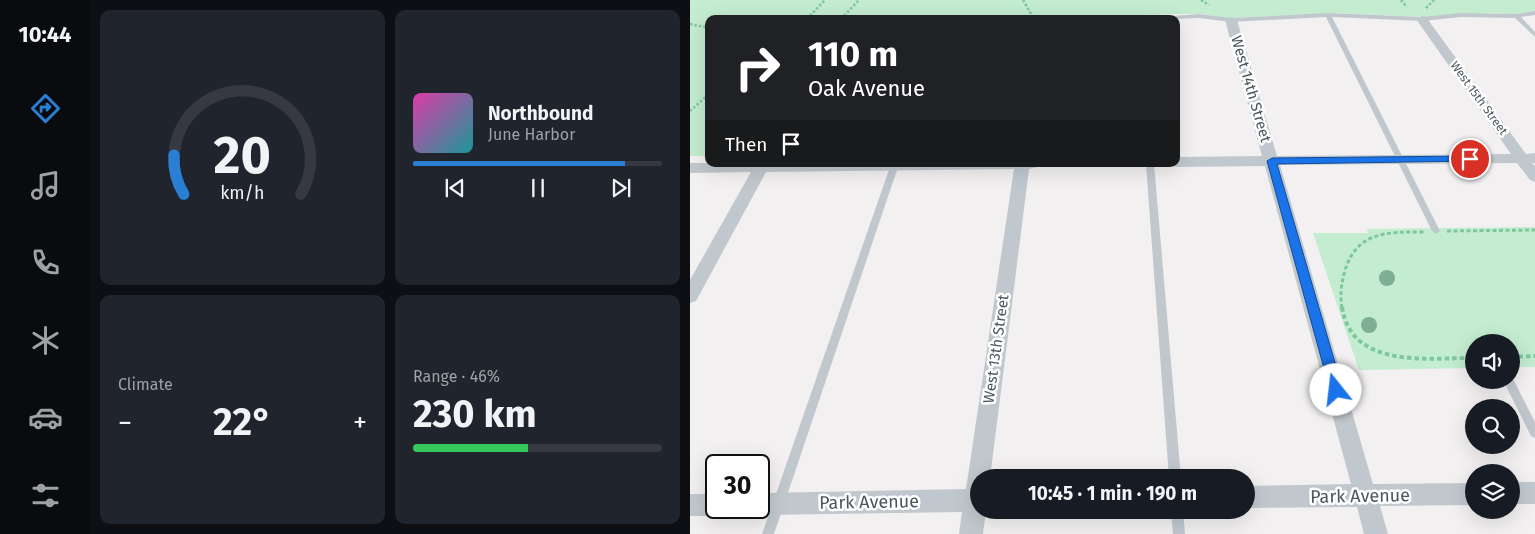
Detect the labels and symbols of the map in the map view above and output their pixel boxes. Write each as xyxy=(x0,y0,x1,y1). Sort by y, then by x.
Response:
street label: West 14th Street xyxy=(1227,34,1275,145)
street label: West 15th Street xyxy=(1448,58,1511,138)
pin xyxy=(1449,138,1491,180)
street label: West 13th Street xyxy=(979,293,1013,405)
position arrow xyxy=(1309,363,1361,415)
speed limit sign: 30 xyxy=(705,454,770,519)
street label: Park Avenue xyxy=(1310,484,1410,508)
street label: Park Avenue xyxy=(819,490,919,514)

